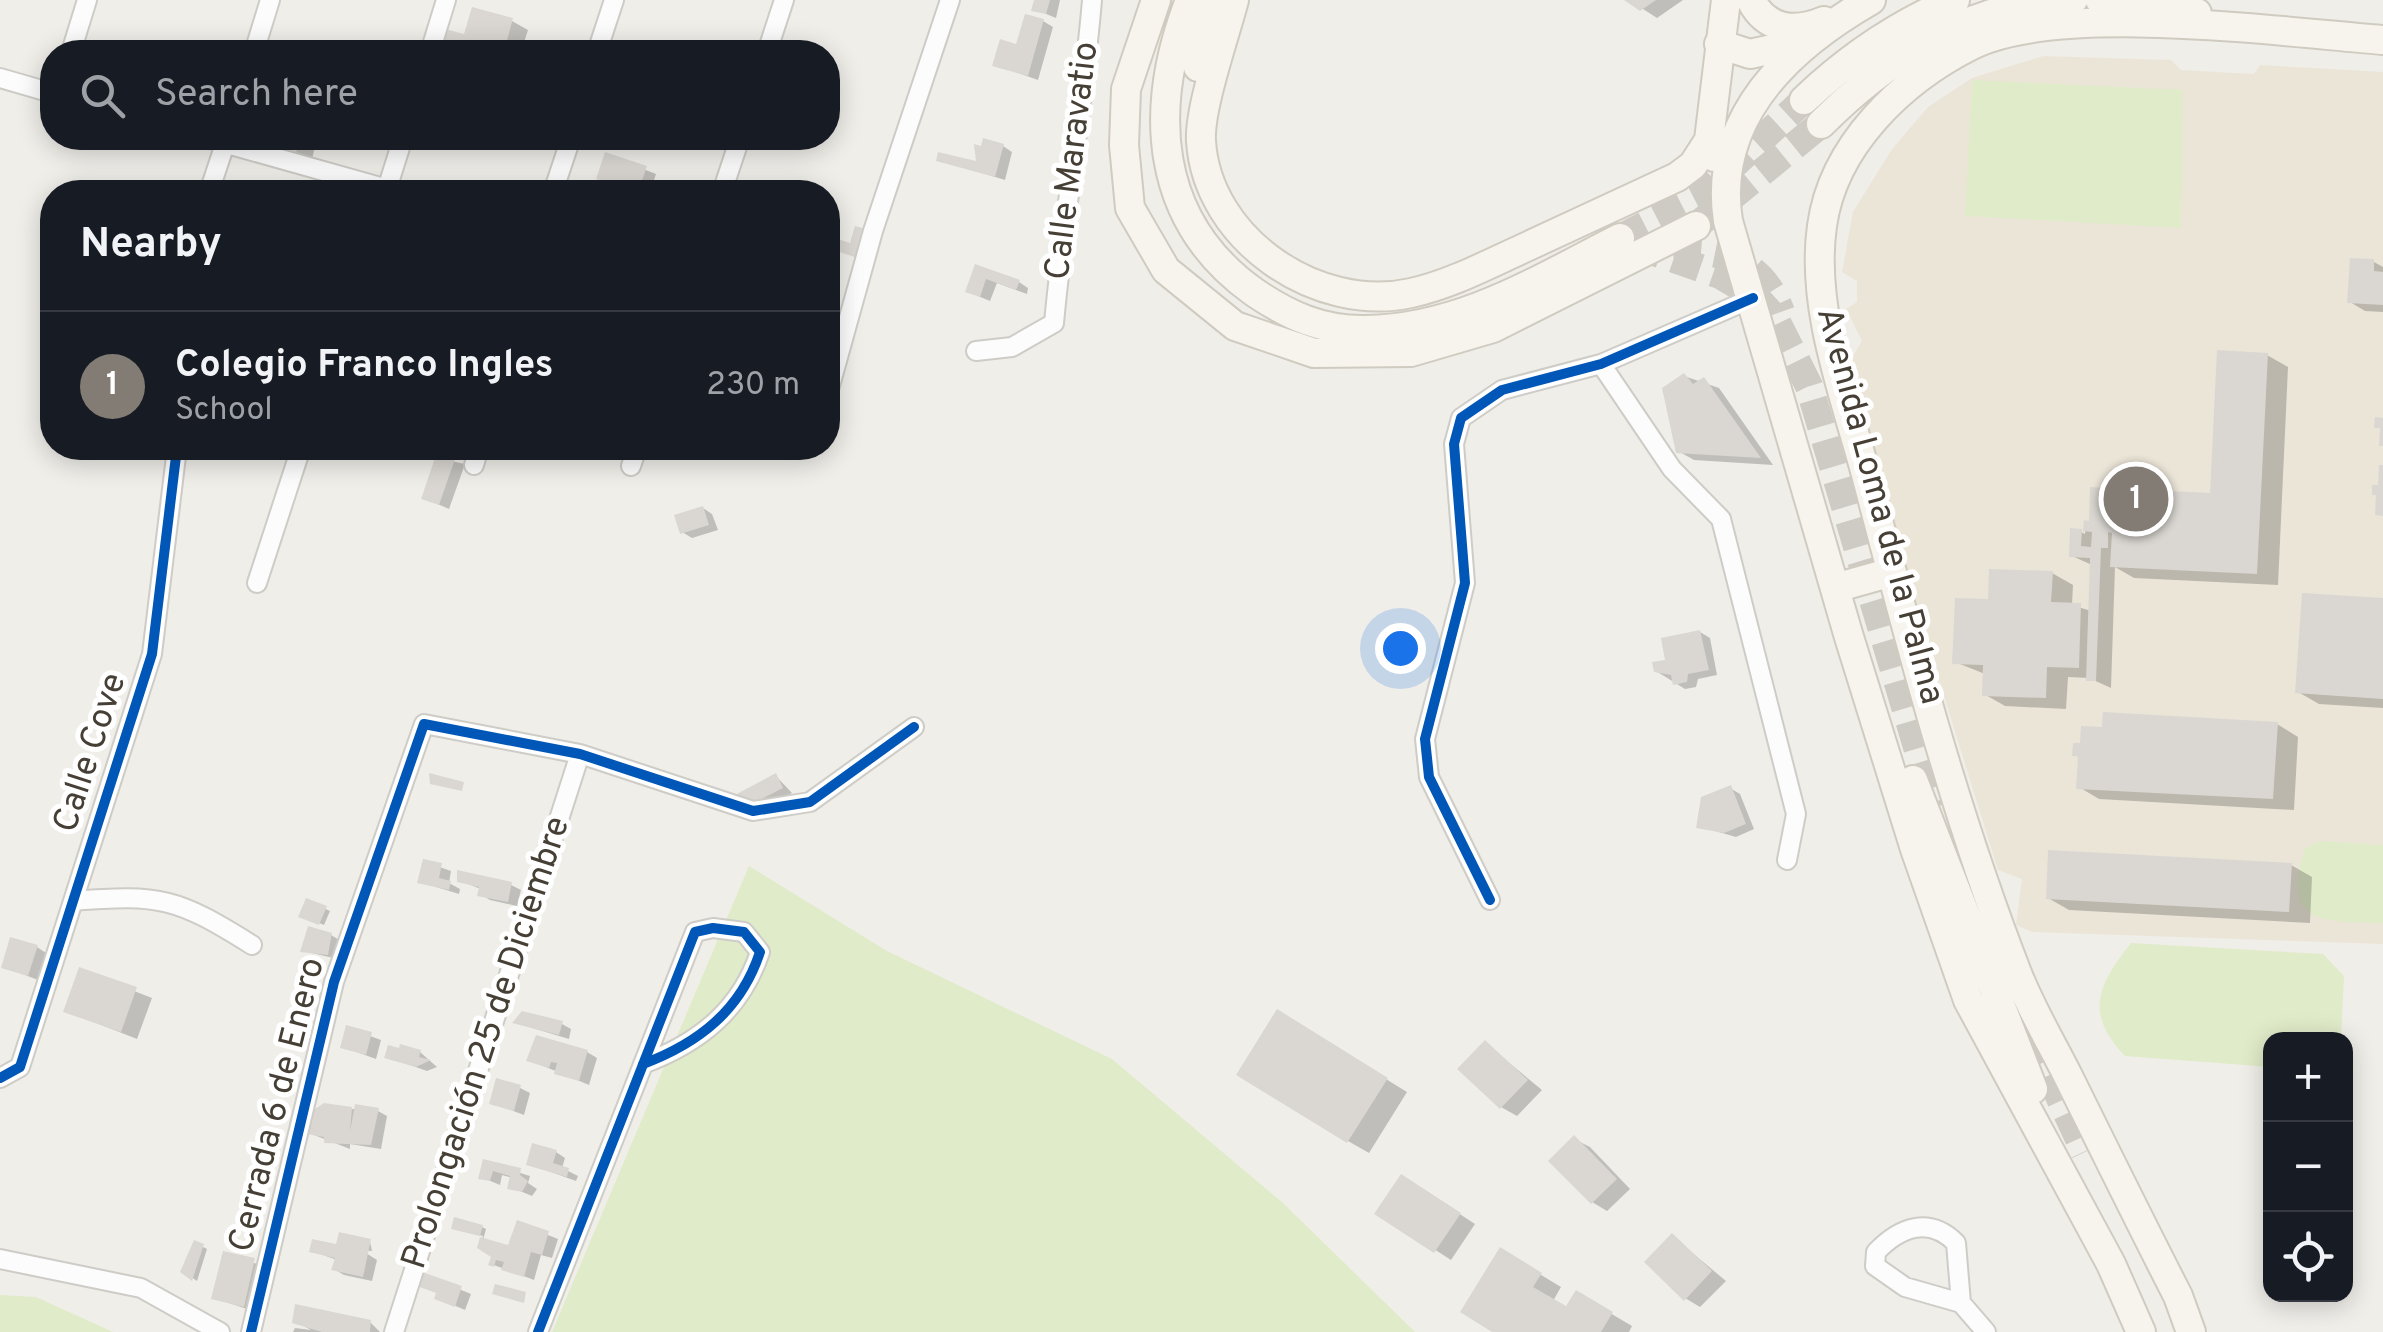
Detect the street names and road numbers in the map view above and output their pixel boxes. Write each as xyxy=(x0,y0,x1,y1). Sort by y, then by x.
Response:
street label: Calle Maravatio xyxy=(1037,39,1109,283)
street label: Avenida Loma de la Palma xyxy=(1805,303,1953,709)
street label: Calle Cove xyxy=(45,668,137,838)
street label: Prolongación 25 de Diciembre xyxy=(393,811,581,1275)
street label: Cerrada 6 de Enero xyxy=(220,953,336,1257)

